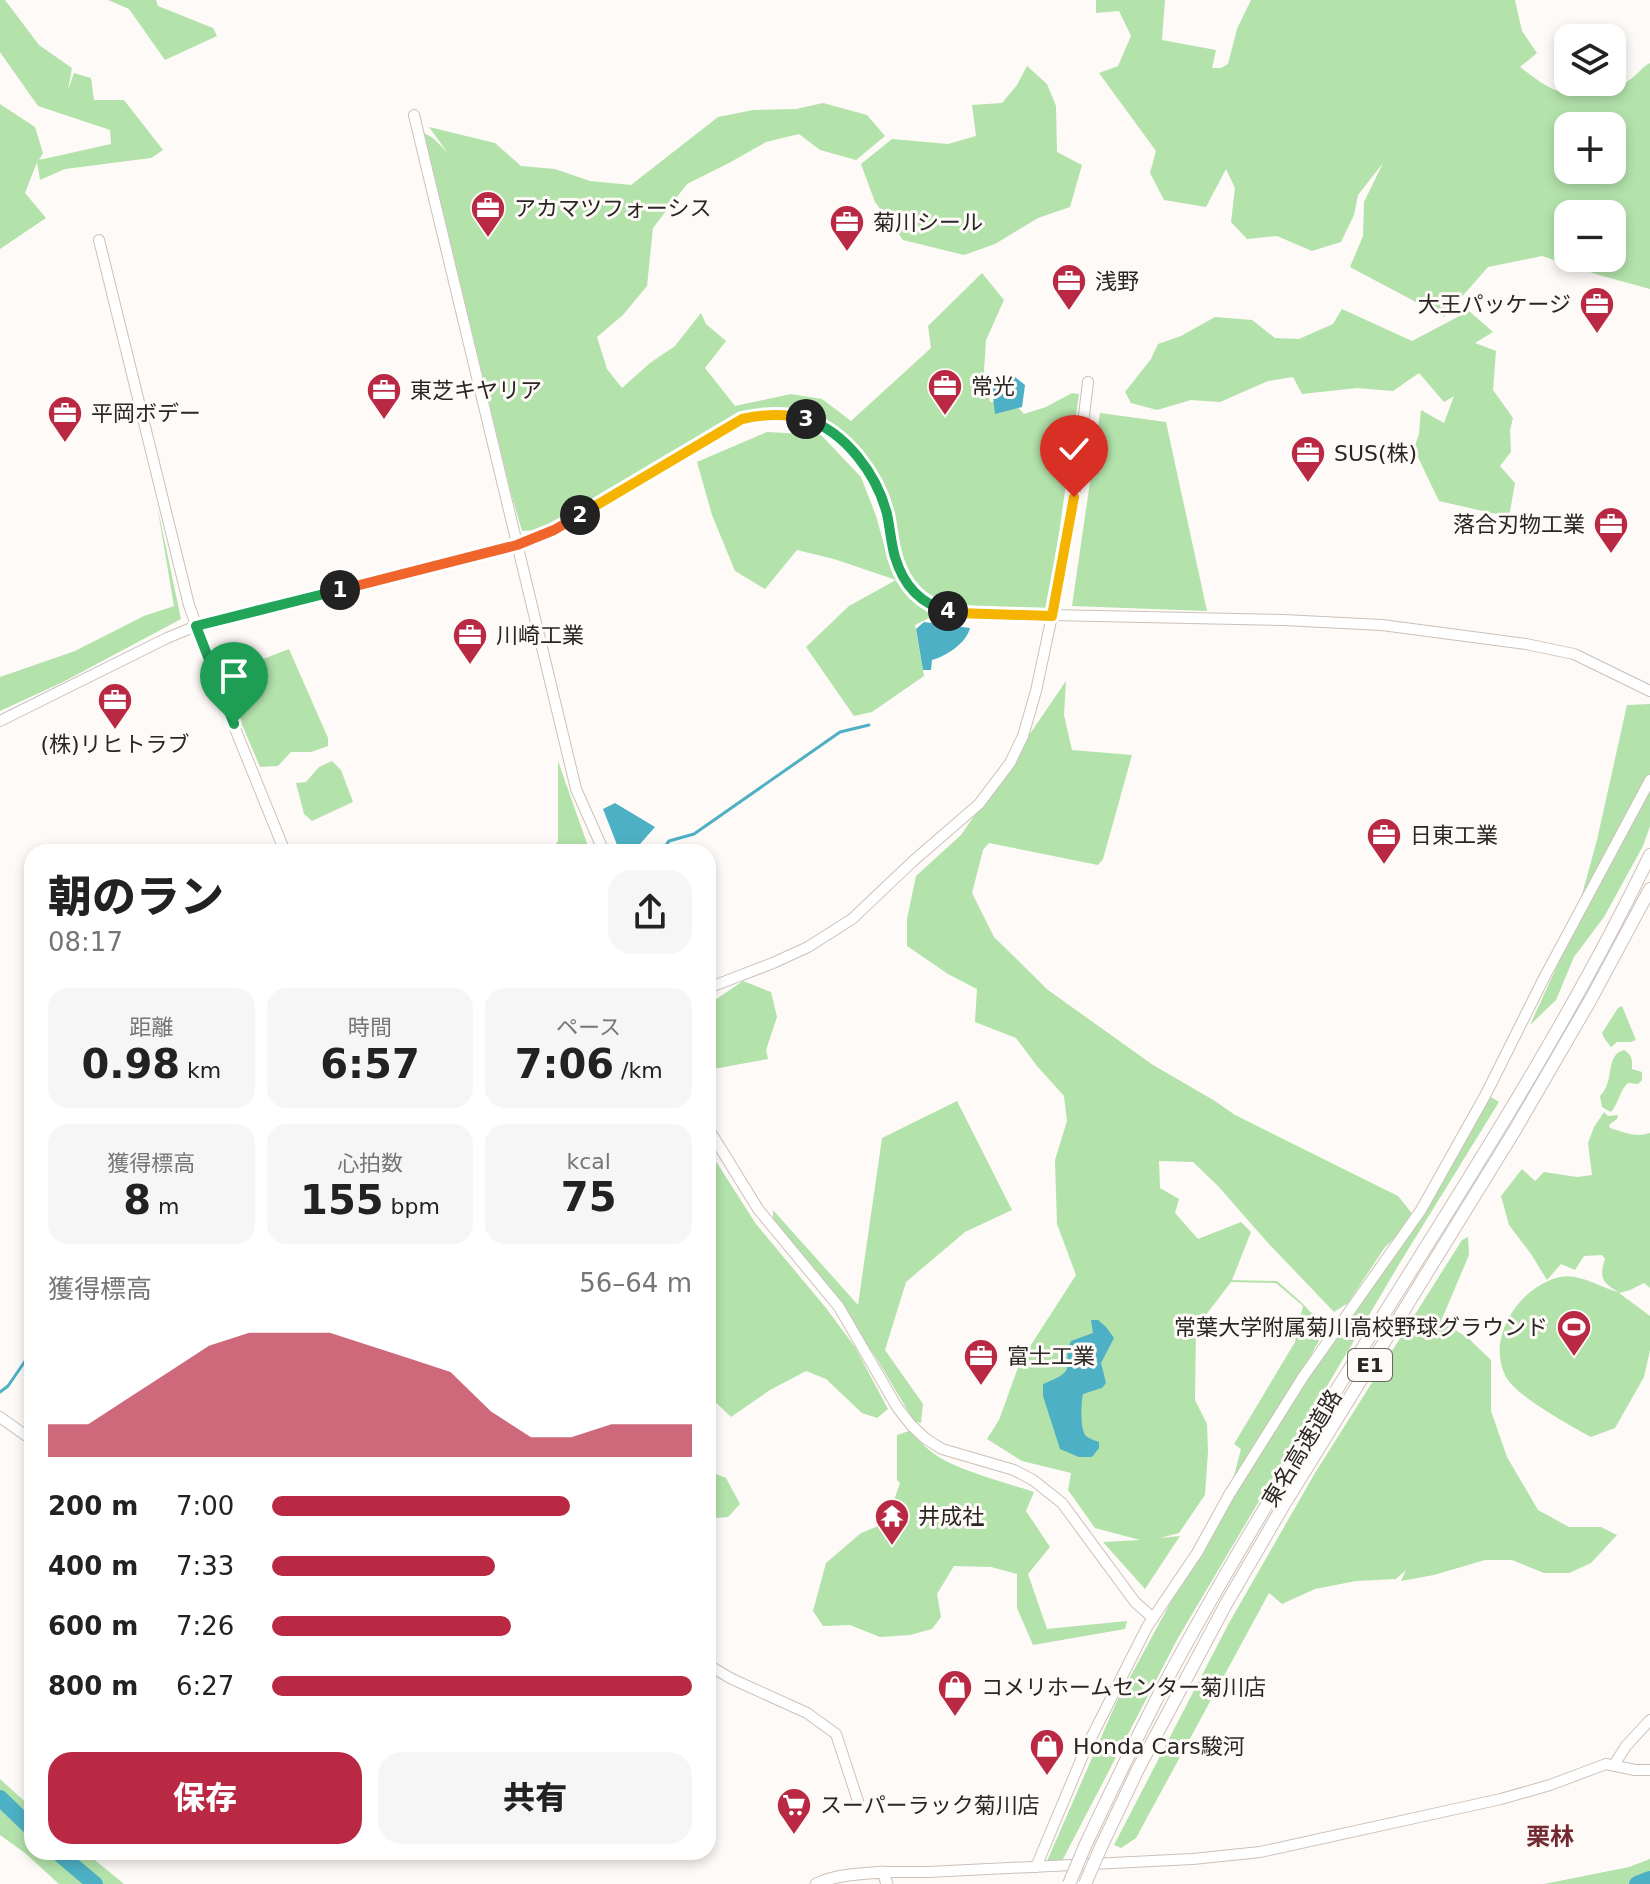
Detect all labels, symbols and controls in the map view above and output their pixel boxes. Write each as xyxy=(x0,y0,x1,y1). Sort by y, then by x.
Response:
map controls xyxy=(1554,24,1626,272)
button: layers xyxy=(1554,24,1626,96)
button: + xyxy=(1554,112,1626,184)
office icon: アカマツフォーシス xyxy=(469,189,507,239)
place label: アカマツフォーシス xyxy=(514,196,712,221)
button: − xyxy=(1554,200,1626,272)
office icon: 菊川シール xyxy=(828,203,866,253)
place label: 菊川シール xyxy=(873,210,983,235)
office icon: 浅野 xyxy=(1050,262,1088,312)
place label: 浅野 xyxy=(1095,269,1139,294)
office icon: 大王パッケージ xyxy=(1578,285,1616,335)
place label: 大王パッケージ xyxy=(1417,292,1571,317)
office icon: 常光 xyxy=(926,367,964,417)
office icon: 東芝キヤリア xyxy=(365,371,403,421)
place label: 常光 xyxy=(971,374,1015,399)
place label: 東芝キヤリア xyxy=(410,378,542,403)
office icon: 平岡ボデー xyxy=(46,394,84,444)
pin: 3 xyxy=(786,399,826,439)
place label: 平岡ボデー xyxy=(91,401,201,426)
text: 3 xyxy=(798,406,814,431)
pin xyxy=(1040,415,1108,497)
icon: check xyxy=(1052,427,1096,471)
office icon: SUS(株) xyxy=(1289,434,1327,484)
place label: SUS(株) xyxy=(1334,441,1417,466)
pin: 2 xyxy=(560,495,600,535)
text: 2 xyxy=(572,502,588,527)
office icon: 落合刃物工業 xyxy=(1592,505,1630,555)
place label: 落合刃物工業 xyxy=(1453,512,1585,537)
pin: 1 xyxy=(320,570,360,610)
text: 1 xyxy=(332,577,348,602)
pin: 4 xyxy=(928,591,968,631)
text: 4 xyxy=(940,598,956,623)
office icon: 川崎工業 xyxy=(451,616,489,666)
place label: 川崎工業 xyxy=(496,623,584,648)
pin xyxy=(200,642,268,724)
icon: arrive xyxy=(212,654,256,698)
office icon: (株)リヒトラブ xyxy=(96,681,134,731)
place label: (株)リヒトラブ xyxy=(40,732,190,757)
office icon: 日東工業 xyxy=(1365,816,1403,866)
place label: 日東工業 xyxy=(1410,823,1498,848)
button: share xyxy=(608,870,692,954)
text: 朝のラン xyxy=(48,871,224,922)
text: 08:17 xyxy=(48,927,123,957)
text: 距離 xyxy=(129,1015,173,1040)
text: 時間 xyxy=(348,1015,392,1040)
text: ペース xyxy=(556,1015,621,1040)
text: 0.98 xyxy=(81,1041,180,1087)
text: 6:57 xyxy=(320,1041,420,1087)
text: 7:06 xyxy=(515,1041,614,1087)
text: km xyxy=(180,1058,221,1083)
text: /km xyxy=(614,1058,663,1083)
text: kcal xyxy=(566,1149,611,1174)
text: 獲得標高 xyxy=(107,1151,195,1176)
text: 心拍数 xyxy=(337,1151,403,1176)
text: 75 xyxy=(561,1174,617,1220)
text: 8 xyxy=(123,1177,151,1223)
text: 155 xyxy=(300,1177,384,1223)
text: m xyxy=(151,1194,179,1219)
text: bpm xyxy=(384,1194,440,1219)
text: 56–64 m xyxy=(579,1268,692,1298)
text: 獲得標高 xyxy=(48,1274,152,1304)
sports icon: 常葉大学附属菊川高校野球グラウンド xyxy=(1555,1308,1593,1358)
place label: 常葉大学附属菊川高校野球グラウンド xyxy=(1174,1315,1548,1340)
office icon: 富士工業 xyxy=(962,1337,1000,1387)
place label: 富士工業 xyxy=(1007,1344,1095,1369)
road number: E1 xyxy=(1348,1349,1392,1381)
street label: 東名高速道路 xyxy=(1257,1385,1347,1511)
text: 200 m xyxy=(48,1491,138,1521)
text: 7:00 xyxy=(176,1491,234,1521)
temple icon: 井成社 xyxy=(873,1497,911,1547)
place label: 井成社 xyxy=(918,1504,984,1529)
text: 400 m xyxy=(48,1551,138,1581)
text: 7:33 xyxy=(176,1551,234,1581)
text: 600 m xyxy=(48,1611,138,1641)
text: 7:26 xyxy=(176,1611,234,1641)
shop icon: コメリホームセンター菊川店 xyxy=(936,1668,974,1718)
text: 800 m xyxy=(48,1671,138,1701)
text: 6:27 xyxy=(176,1671,234,1701)
place label: コメリホームセンター菊川店 xyxy=(981,1675,1266,1700)
shop icon: Honda Cars駿河 xyxy=(1028,1727,1066,1777)
place label: Honda Cars駿河 xyxy=(1073,1734,1245,1759)
button: 保存 xyxy=(48,1752,362,1844)
button: 共有 xyxy=(378,1752,692,1844)
supermarket icon: スーパーラック菊川店 xyxy=(775,1786,813,1836)
place label: スーパーラック菊川店 xyxy=(820,1793,1040,1818)
district label: 栗林 xyxy=(1526,1823,1574,1851)

